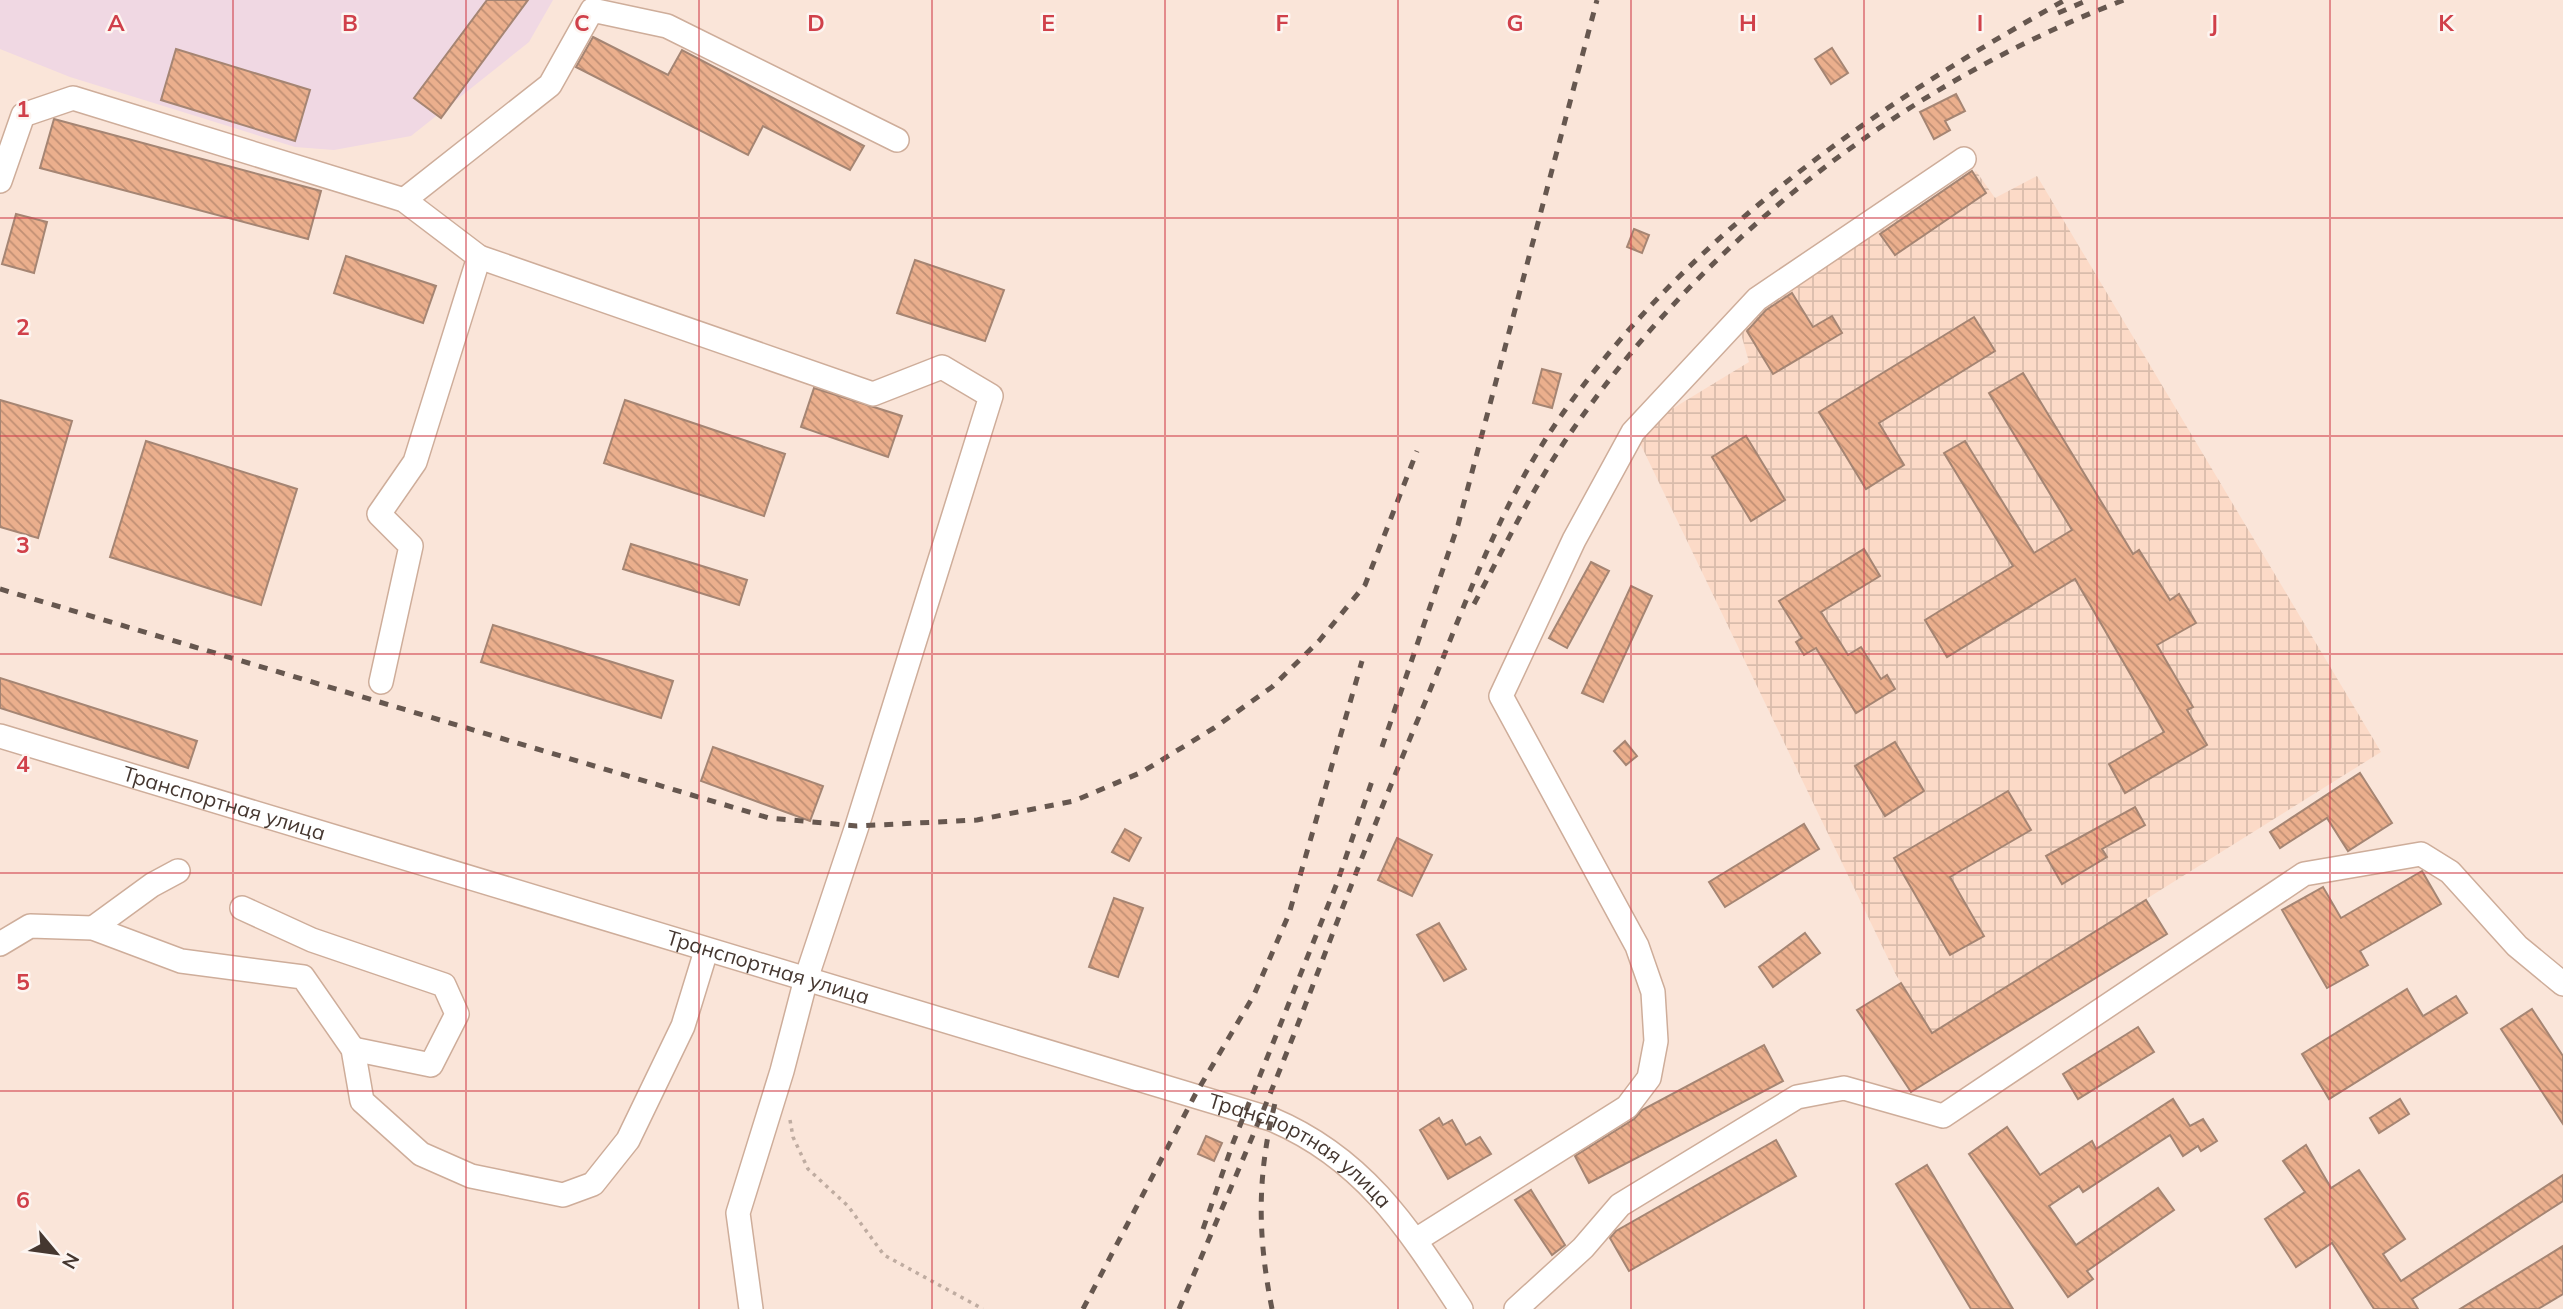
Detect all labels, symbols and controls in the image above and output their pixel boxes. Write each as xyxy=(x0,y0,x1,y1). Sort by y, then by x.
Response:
text: A xyxy=(107,8,125,37)
text: B xyxy=(342,8,358,37)
text: C xyxy=(574,8,590,37)
text: D xyxy=(807,8,825,37)
text: E xyxy=(1041,8,1055,37)
text: F xyxy=(1275,8,1289,37)
text: G xyxy=(1506,8,1524,37)
text: H xyxy=(1739,8,1757,37)
text: I xyxy=(1977,8,1983,37)
text: J xyxy=(2210,8,2218,37)
text: K xyxy=(2438,8,2455,37)
text: 1 xyxy=(16,94,30,123)
text: 2 xyxy=(16,312,30,341)
text: 3 xyxy=(16,530,30,559)
text: 4 xyxy=(16,749,30,778)
street label: Транспортная улица xyxy=(120,760,329,845)
street label: Транспортная улица xyxy=(664,924,873,1009)
text: 5 xyxy=(16,967,30,996)
street label: Транспортная улица xyxy=(1206,1087,1398,1213)
text: 6 xyxy=(16,1185,30,1214)
north arrow xyxy=(21,1218,91,1288)
text: N xyxy=(57,1249,85,1273)

